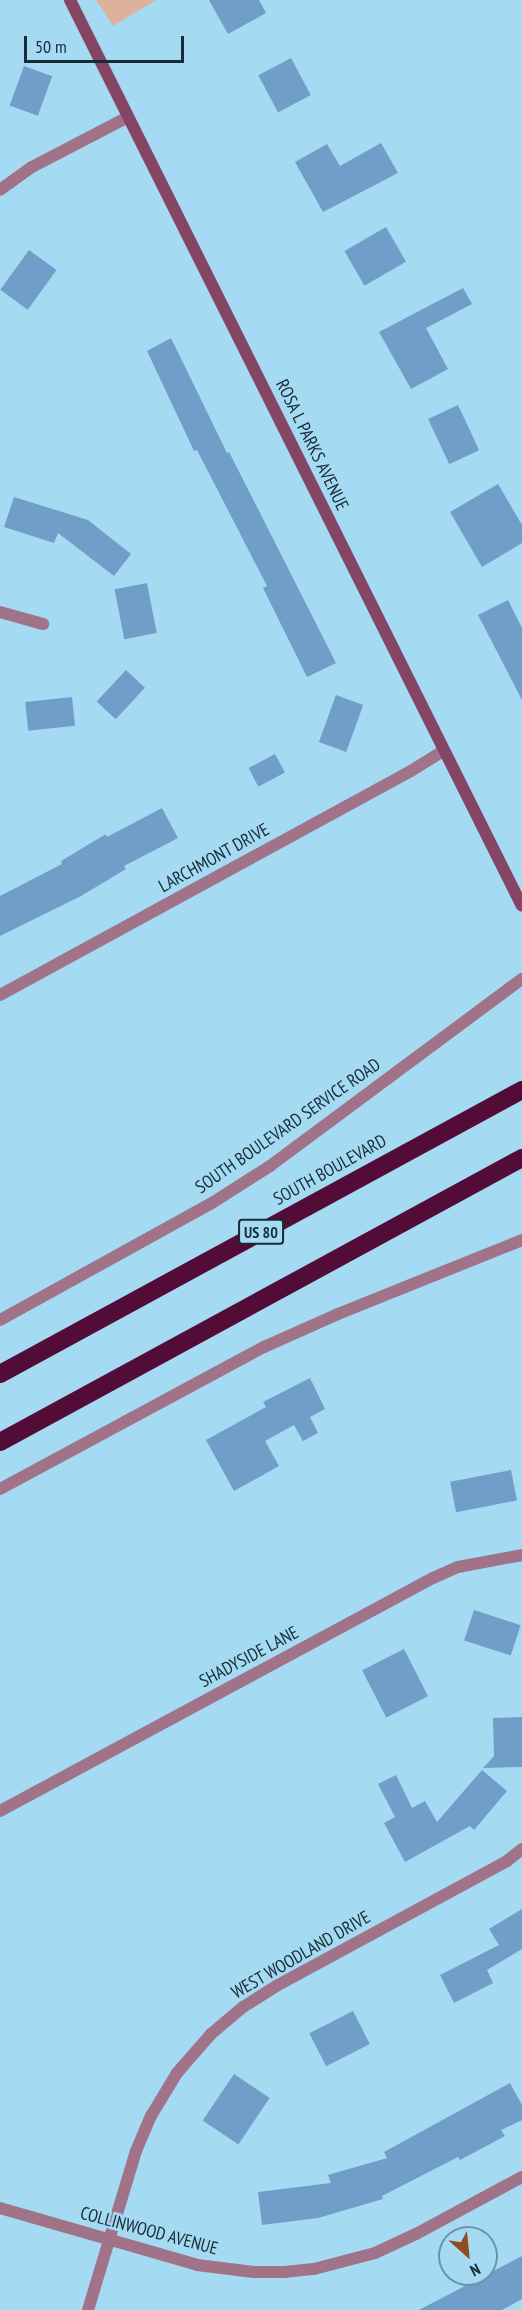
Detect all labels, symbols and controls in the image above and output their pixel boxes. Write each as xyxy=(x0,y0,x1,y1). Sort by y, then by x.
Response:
scale bar xyxy=(27,24,188,62)
text: 50 m xyxy=(35,35,67,58)
street label: ROSA L PARKS AVENUE xyxy=(271,375,353,515)
street label: LARCHMONT DRIVE xyxy=(155,819,273,897)
street label: SOUTH BOULEVARD SERVICE ROAD xyxy=(191,1054,385,1198)
street label: SOUTH BOULEVARD xyxy=(270,1130,390,1210)
road number: US 80 xyxy=(237,1219,285,1245)
street label: SHADYSIDE LANE xyxy=(196,1622,302,1692)
street label: WEST WOODLAND DRIVE xyxy=(227,1906,375,2004)
street label: COLLINWOOD AVENUE xyxy=(78,2202,220,2260)
north arrow xyxy=(438,2226,498,2286)
text: N xyxy=(467,2259,484,2281)

